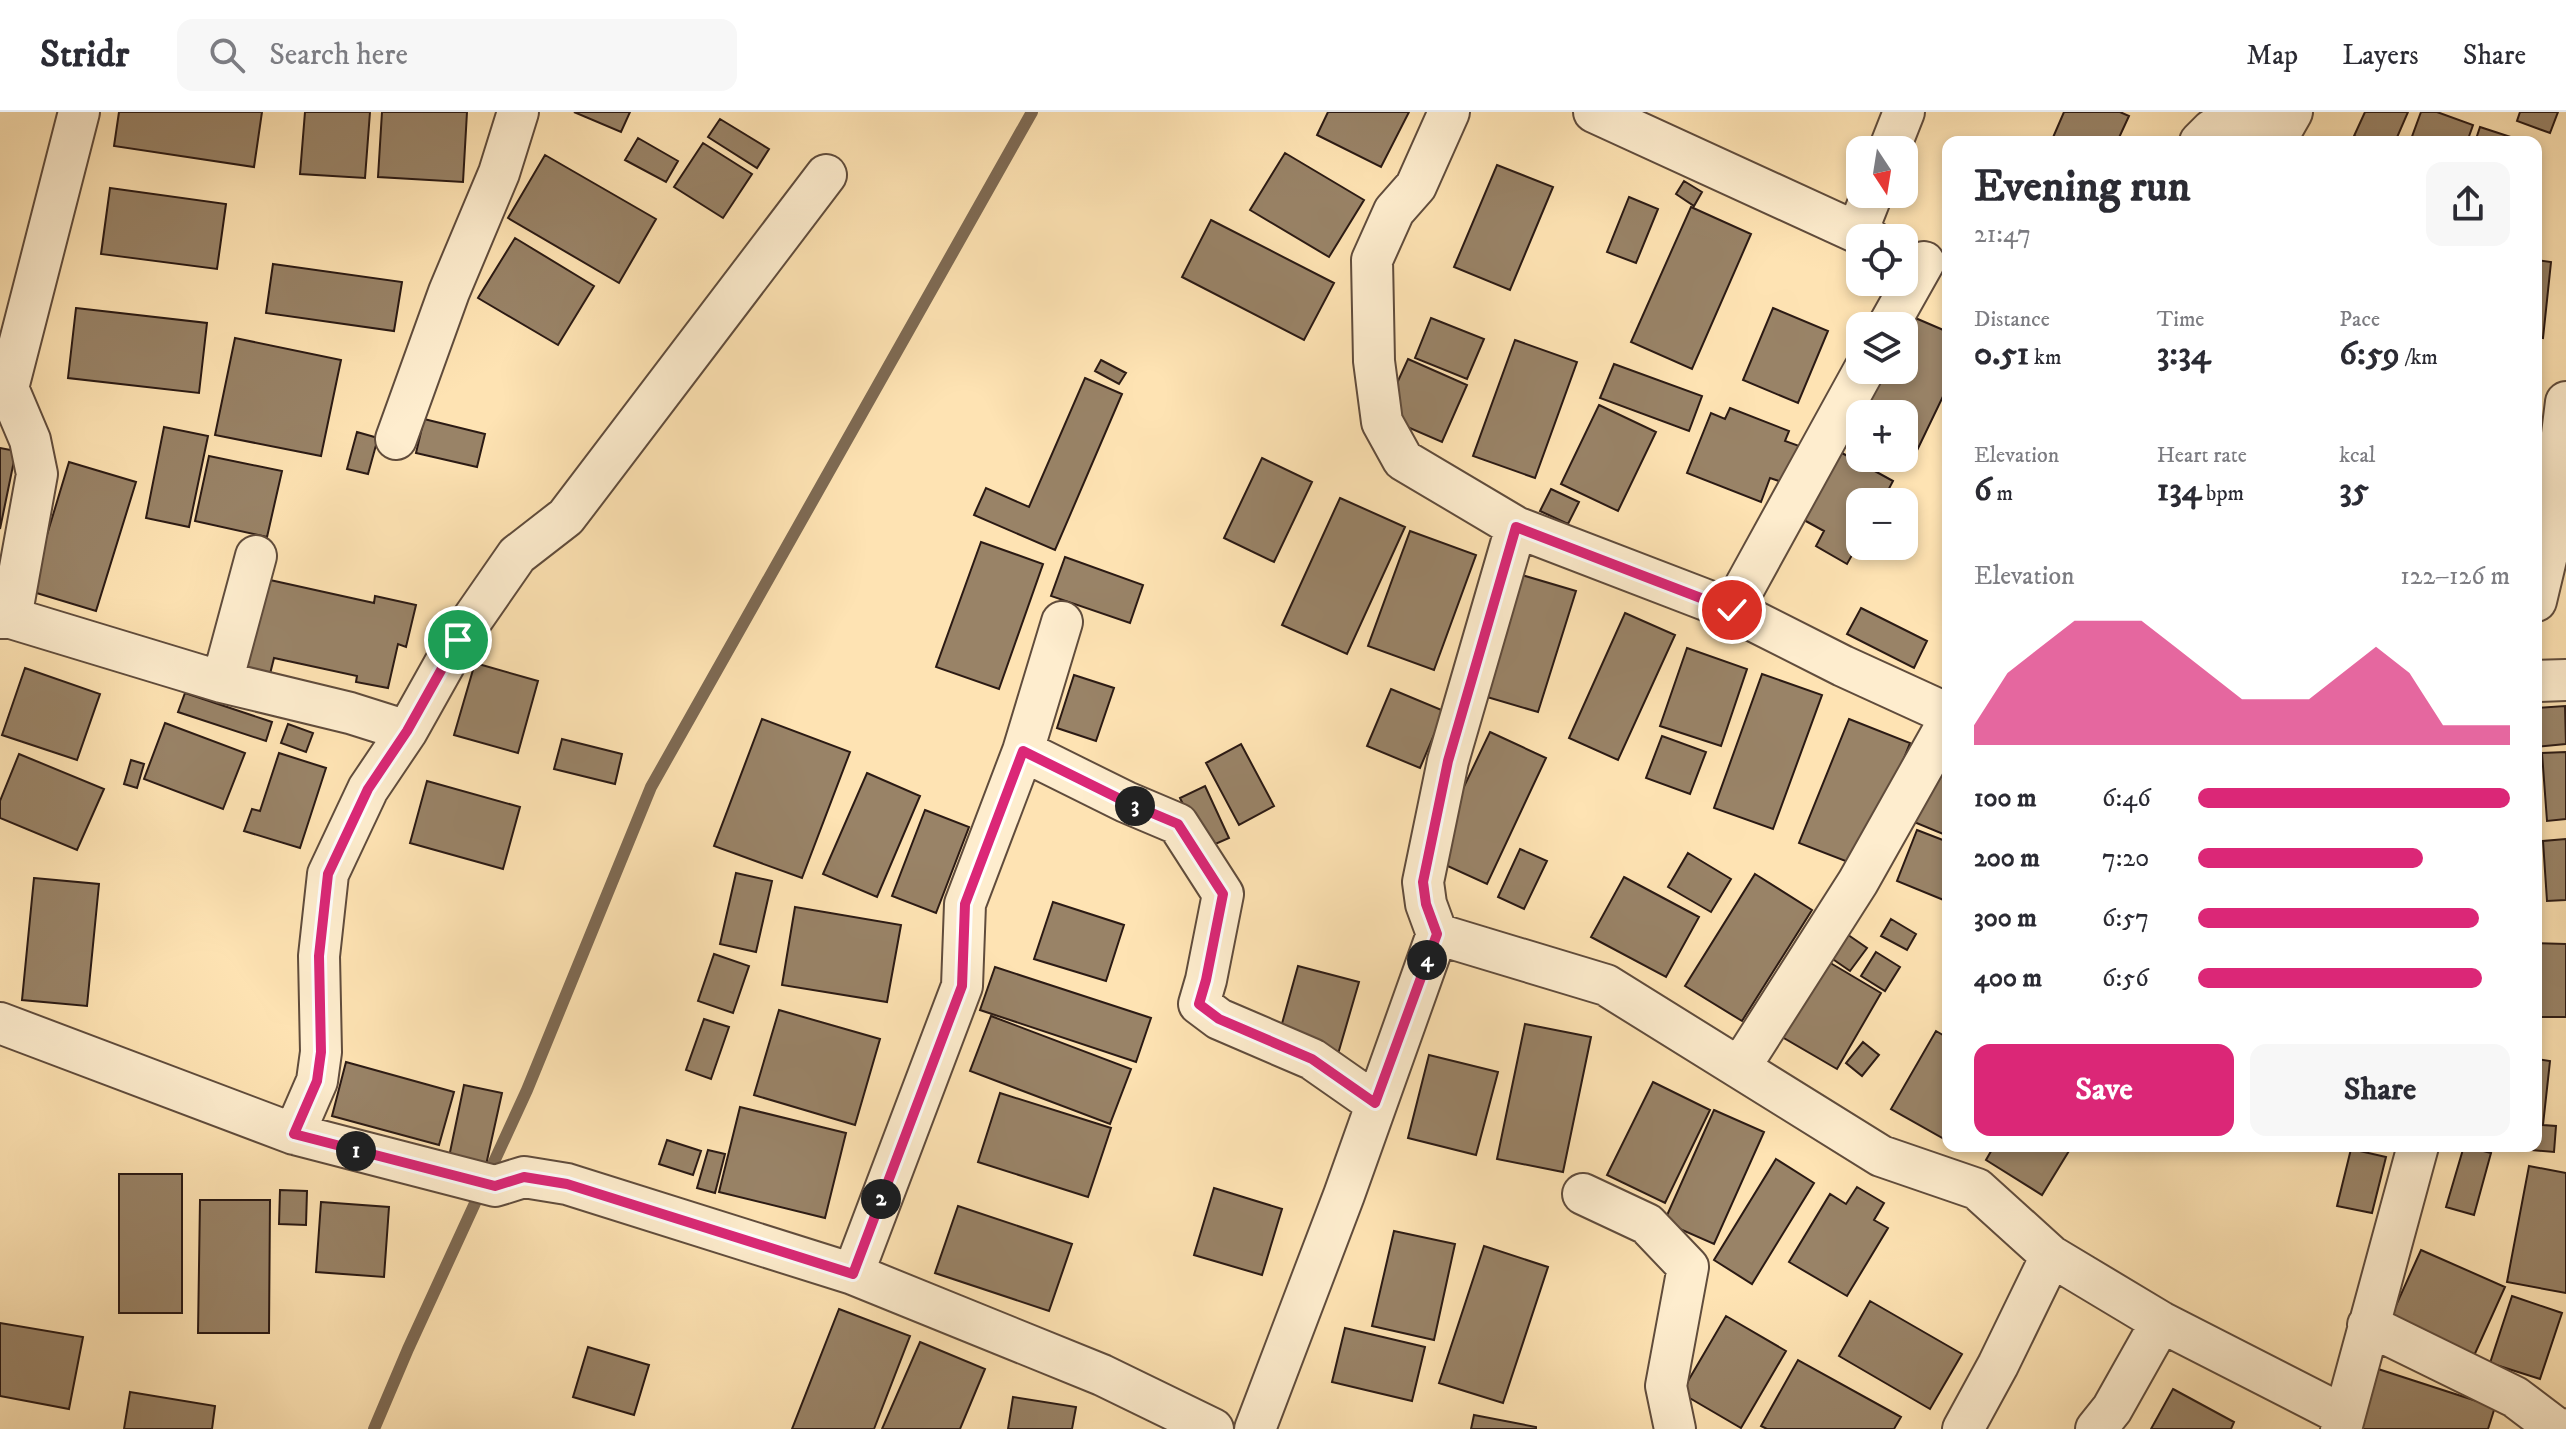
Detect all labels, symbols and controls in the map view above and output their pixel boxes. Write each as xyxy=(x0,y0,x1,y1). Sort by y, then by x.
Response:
search box xyxy=(177,19,737,91)
text: Stridr xyxy=(40,31,129,79)
icon: search xyxy=(205,33,249,77)
text: Search here xyxy=(269,37,408,74)
text: Map xyxy=(2247,38,2298,73)
text: Layers xyxy=(2342,38,2419,73)
text: Share xyxy=(2463,38,2526,73)
north arrow xyxy=(1846,136,1918,208)
map controls xyxy=(1846,136,1918,560)
text: Evening run xyxy=(1974,160,2191,215)
button: share xyxy=(2426,162,2510,246)
text: 21:47 xyxy=(1974,218,2031,251)
button: locate xyxy=(1846,224,1918,296)
text: Distance xyxy=(1974,306,2050,333)
text: Time xyxy=(2157,306,2204,333)
text: Pace xyxy=(2339,306,2380,333)
button: layers xyxy=(1846,312,1918,384)
text: 0.51 xyxy=(1974,333,2029,375)
text: 3:34 xyxy=(2157,333,2210,375)
text: 6:59 xyxy=(2339,333,2400,375)
text: km xyxy=(2029,344,2062,371)
text: /km xyxy=(2400,344,2438,371)
button: + xyxy=(1846,400,1918,472)
text: Elevation xyxy=(1974,442,2059,469)
text: Heart rate xyxy=(2157,442,2247,469)
text: kcal xyxy=(2339,442,2375,469)
text: 6 xyxy=(1974,469,1992,511)
text: 134 xyxy=(2157,469,2201,511)
text: 35 xyxy=(2339,469,2369,511)
text: m xyxy=(1992,480,2013,507)
text: bpm xyxy=(2201,480,2244,507)
button: − xyxy=(1846,488,1918,560)
text: Elevation xyxy=(1974,560,2075,593)
text: 122–126 m xyxy=(2400,560,2510,593)
pin xyxy=(1698,576,1766,644)
icon: check xyxy=(1710,588,1754,632)
pin xyxy=(424,606,492,674)
icon: arrive xyxy=(436,618,480,662)
text: 100 m xyxy=(1974,782,2037,815)
text: 6:46 xyxy=(2102,782,2151,815)
pin: 3 xyxy=(1115,786,1155,826)
text: 3 xyxy=(1131,792,1139,819)
text: 200 m xyxy=(1974,842,2040,875)
text: 7:20 xyxy=(2102,842,2149,875)
text: 300 m xyxy=(1974,902,2037,935)
text: 6:57 xyxy=(2102,902,2149,935)
pin: 4 xyxy=(1407,940,1447,980)
text: 4 xyxy=(1421,946,1433,973)
text: 400 m xyxy=(1974,962,2042,995)
text: 6:56 xyxy=(2102,962,2149,995)
button: Save xyxy=(1974,1044,2234,1136)
button: Share xyxy=(2250,1044,2510,1136)
pin: 1 xyxy=(336,1131,376,1171)
text: 1 xyxy=(352,1137,360,1164)
pin: 2 xyxy=(861,1179,901,1219)
text: 2 xyxy=(876,1185,886,1212)

